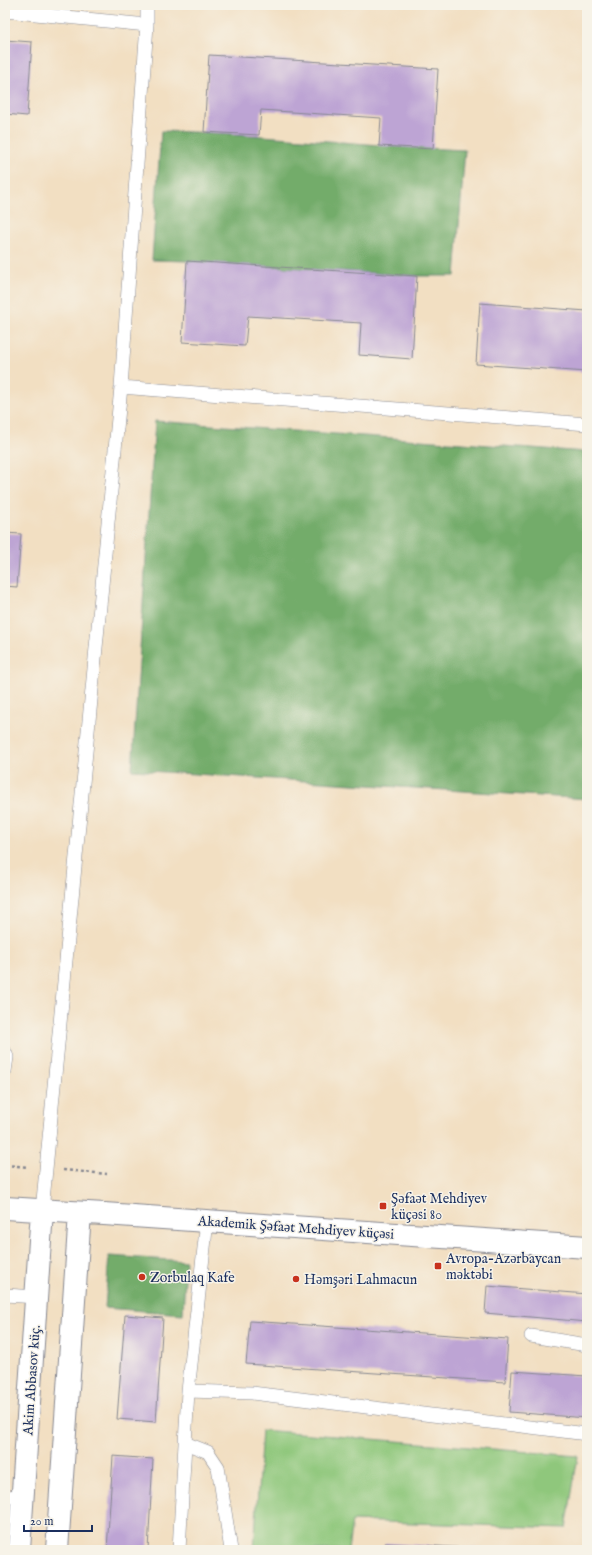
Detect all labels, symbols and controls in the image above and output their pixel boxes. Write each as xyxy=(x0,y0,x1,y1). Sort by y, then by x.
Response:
place label: Şəfaət Mehdiyev küçəsi 80 xyxy=(391,1190,488,1224)
marker: Şəfaət Mehdiyev küçəsi 80 xyxy=(378,1201,388,1211)
street label: Akademik Şəfaət Mehdiyev küçəsi xyxy=(196,1212,395,1244)
place label: Avropa-Azərbaycan məktəbi xyxy=(445,1250,562,1284)
marker: Avropa-Azərbaycan məktəbi xyxy=(433,1261,443,1271)
place label: Zorbulaq Kafe xyxy=(150,1269,235,1287)
place label: Həmşəri Lahmacun xyxy=(304,1271,418,1289)
marker: Zorbulaq Kafe xyxy=(137,1272,147,1282)
marker: Həmşəri Lahmacun xyxy=(291,1274,301,1284)
street label: Akim Abbasov küç. xyxy=(19,1324,45,1437)
scale bar xyxy=(24,1507,92,1533)
text: 20 m xyxy=(30,1514,53,1529)

